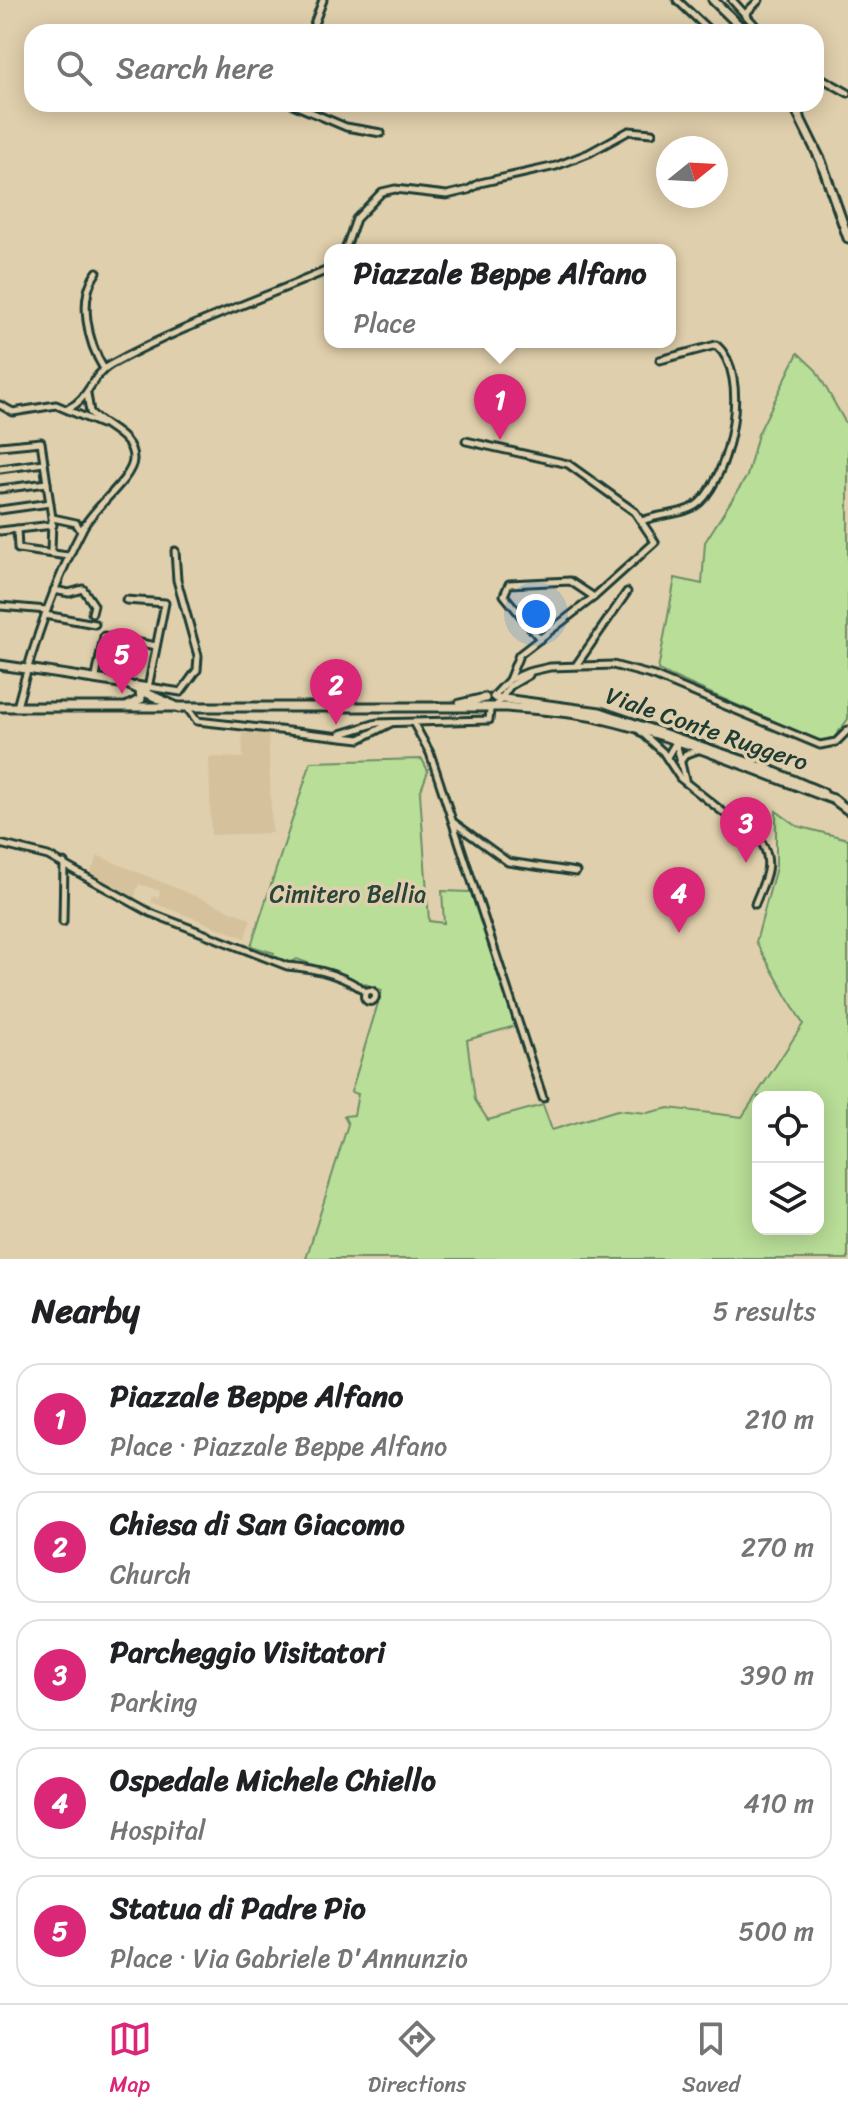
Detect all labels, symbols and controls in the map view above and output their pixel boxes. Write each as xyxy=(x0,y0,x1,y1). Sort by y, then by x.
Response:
search box xyxy=(24,24,824,112)
text: Search here xyxy=(116,41,274,95)
icon: search xyxy=(52,46,96,90)
north arrow xyxy=(656,136,728,208)
popup xyxy=(324,244,676,348)
text: Piazzale Beppe Alfano xyxy=(353,246,647,300)
text: Place xyxy=(353,300,416,346)
pin: 1 xyxy=(474,374,526,440)
your location xyxy=(516,594,556,634)
pin: 5 xyxy=(96,628,148,694)
pin: 2 xyxy=(310,659,362,725)
street label: Viale Conte Ruggero xyxy=(600,675,814,783)
pin: 3 xyxy=(720,797,772,863)
pin: 4 xyxy=(653,867,705,933)
park label: Cimitero Bellia xyxy=(270,873,426,915)
map controls xyxy=(752,1091,824,1235)
button: locate xyxy=(752,1091,824,1163)
button: layers xyxy=(752,1163,824,1235)
text: Nearby xyxy=(32,1281,140,1341)
text: 5 results xyxy=(713,1288,816,1334)
text: Piazzale Beppe Alfano xyxy=(110,1369,403,1423)
text: 1 xyxy=(54,1396,66,1442)
text: 210 m xyxy=(745,1396,814,1442)
text: Place · Piazzale Beppe Alfano xyxy=(110,1423,447,1469)
text: Chiesa di San Giacomo xyxy=(110,1497,405,1551)
text: 2 xyxy=(52,1524,68,1570)
text: 270 m xyxy=(741,1524,814,1570)
text: Church xyxy=(110,1551,191,1597)
text: Parcheggio Visitatori xyxy=(110,1625,385,1679)
text: 3 xyxy=(53,1652,67,1698)
text: 390 m xyxy=(741,1652,814,1698)
text: Parking xyxy=(110,1679,198,1725)
text: Ospedale Michele Chiello xyxy=(110,1753,436,1807)
text: 4 xyxy=(52,1780,68,1826)
text: 410 m xyxy=(743,1780,814,1826)
text: Hospital xyxy=(110,1807,205,1853)
text: Statua di Padre Pio xyxy=(110,1881,366,1935)
text: 5 xyxy=(52,1908,68,1954)
text: 500 m xyxy=(739,1908,814,1954)
text: Place · Via Gabriele D'Annunzio xyxy=(110,1935,468,1981)
tab: Map xyxy=(108,2017,152,2104)
tab: Directions xyxy=(368,2017,466,2104)
tab: Saved xyxy=(682,2017,740,2104)

